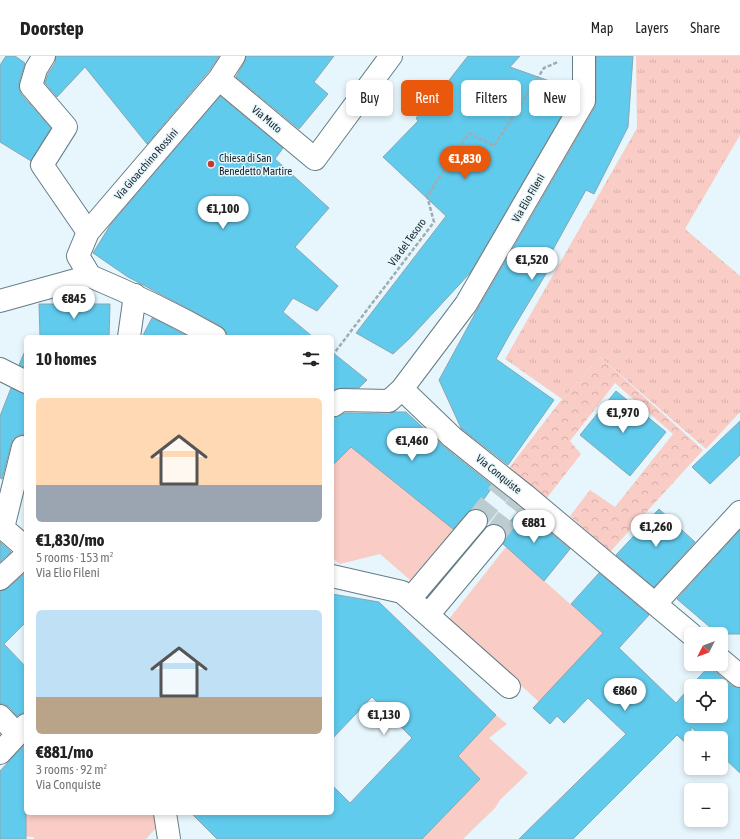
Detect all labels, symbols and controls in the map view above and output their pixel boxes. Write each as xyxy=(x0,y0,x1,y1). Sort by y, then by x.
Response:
text: Doorstep xyxy=(20,17,84,39)
text: Map xyxy=(591,20,613,36)
text: Layers xyxy=(635,20,668,36)
text: Share xyxy=(690,20,720,36)
chip: Buy xyxy=(346,80,393,116)
chip: Rent xyxy=(401,80,453,116)
chip: Filters xyxy=(461,80,521,116)
chip: New xyxy=(529,80,580,116)
street label: Via Muto xyxy=(250,103,284,135)
street label: Via Gioacchino Rossini xyxy=(112,126,180,202)
pin: €1,830 xyxy=(432,146,498,180)
text: €1,830 xyxy=(449,151,481,166)
place label: Chiesa di San Benedetto Martire xyxy=(219,152,292,177)
marker: Chiesa di San Benedetto Martire xyxy=(206,159,216,169)
street label: Via Elio Fileni xyxy=(509,172,547,224)
pin: €1,100 xyxy=(190,196,256,230)
text: €1,100 xyxy=(207,201,239,216)
street label: Via del Tesoro xyxy=(386,216,428,268)
pin: €1,520 xyxy=(499,247,565,281)
text: €1,520 xyxy=(516,252,548,267)
pin: €845 xyxy=(50,286,98,320)
text: €845 xyxy=(62,291,86,306)
icon: filters xyxy=(300,348,322,370)
text: 10 homes xyxy=(36,349,97,369)
pin: €1,970 xyxy=(590,400,656,434)
text: €1,970 xyxy=(607,405,639,420)
icon: home xyxy=(143,424,215,496)
pin: €1,460 xyxy=(379,428,445,462)
text: €1,460 xyxy=(396,433,428,448)
street label: Via Conquiste xyxy=(474,452,524,496)
pin: €881 xyxy=(510,510,558,544)
pin: €1,260 xyxy=(623,514,689,548)
text: €881 xyxy=(522,515,546,530)
text: €1,260 xyxy=(640,519,672,534)
text: €1,830/mo xyxy=(36,530,105,550)
text: 5 rooms · 153 m² xyxy=(36,550,113,565)
text: Via Elio Fileni xyxy=(36,565,100,580)
north arrow xyxy=(684,627,728,671)
map controls xyxy=(684,627,728,827)
icon: home xyxy=(143,636,215,708)
pin: €860 xyxy=(601,678,649,712)
button: locate xyxy=(684,679,728,723)
text: €860 xyxy=(613,683,637,698)
pin: €1,130 xyxy=(351,702,417,736)
text: €1,130 xyxy=(368,707,400,722)
button: + xyxy=(684,731,728,775)
text: €881/mo xyxy=(36,742,94,762)
text: 3 rooms · 92 m² xyxy=(36,762,107,777)
text: Via Conquiste xyxy=(36,777,101,792)
button: − xyxy=(684,783,728,827)

